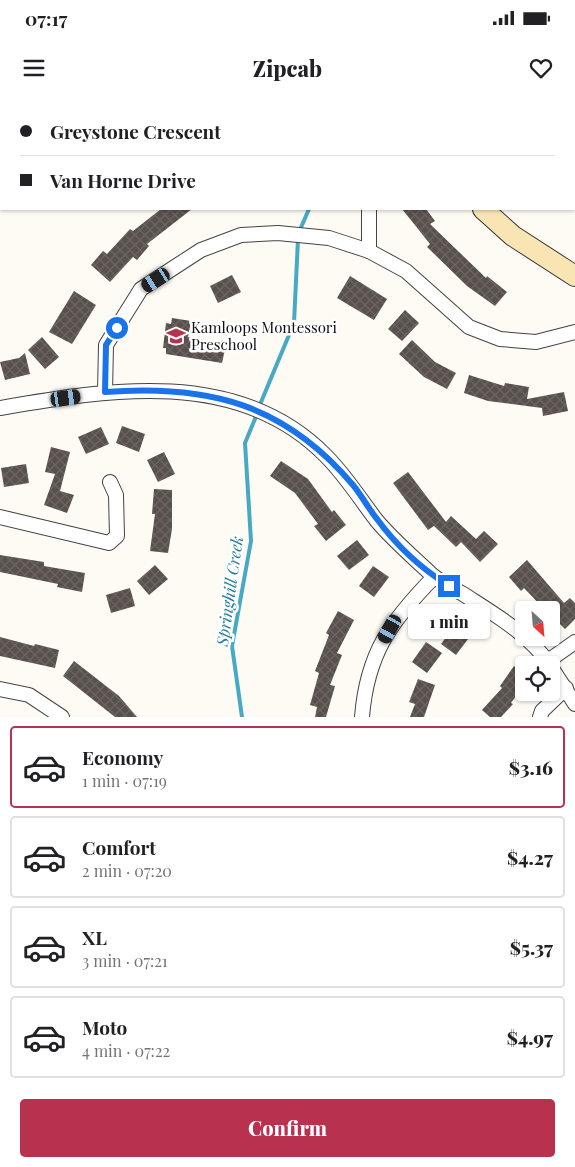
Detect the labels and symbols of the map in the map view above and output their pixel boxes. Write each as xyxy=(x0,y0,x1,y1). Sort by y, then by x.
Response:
car xyxy=(139,266,172,294)
route start xyxy=(106,317,128,339)
place label: Kamloops Montessori Preschool xyxy=(191,317,338,354)
school or university icon: Kamloops Montessori Preschool xyxy=(165,325,187,347)
car xyxy=(50,388,81,408)
water label: Springhill Creek xyxy=(211,535,247,648)
route end xyxy=(438,575,460,597)
north arrow xyxy=(515,601,560,646)
callout: 1 min xyxy=(408,604,490,638)
car xyxy=(376,612,403,646)

